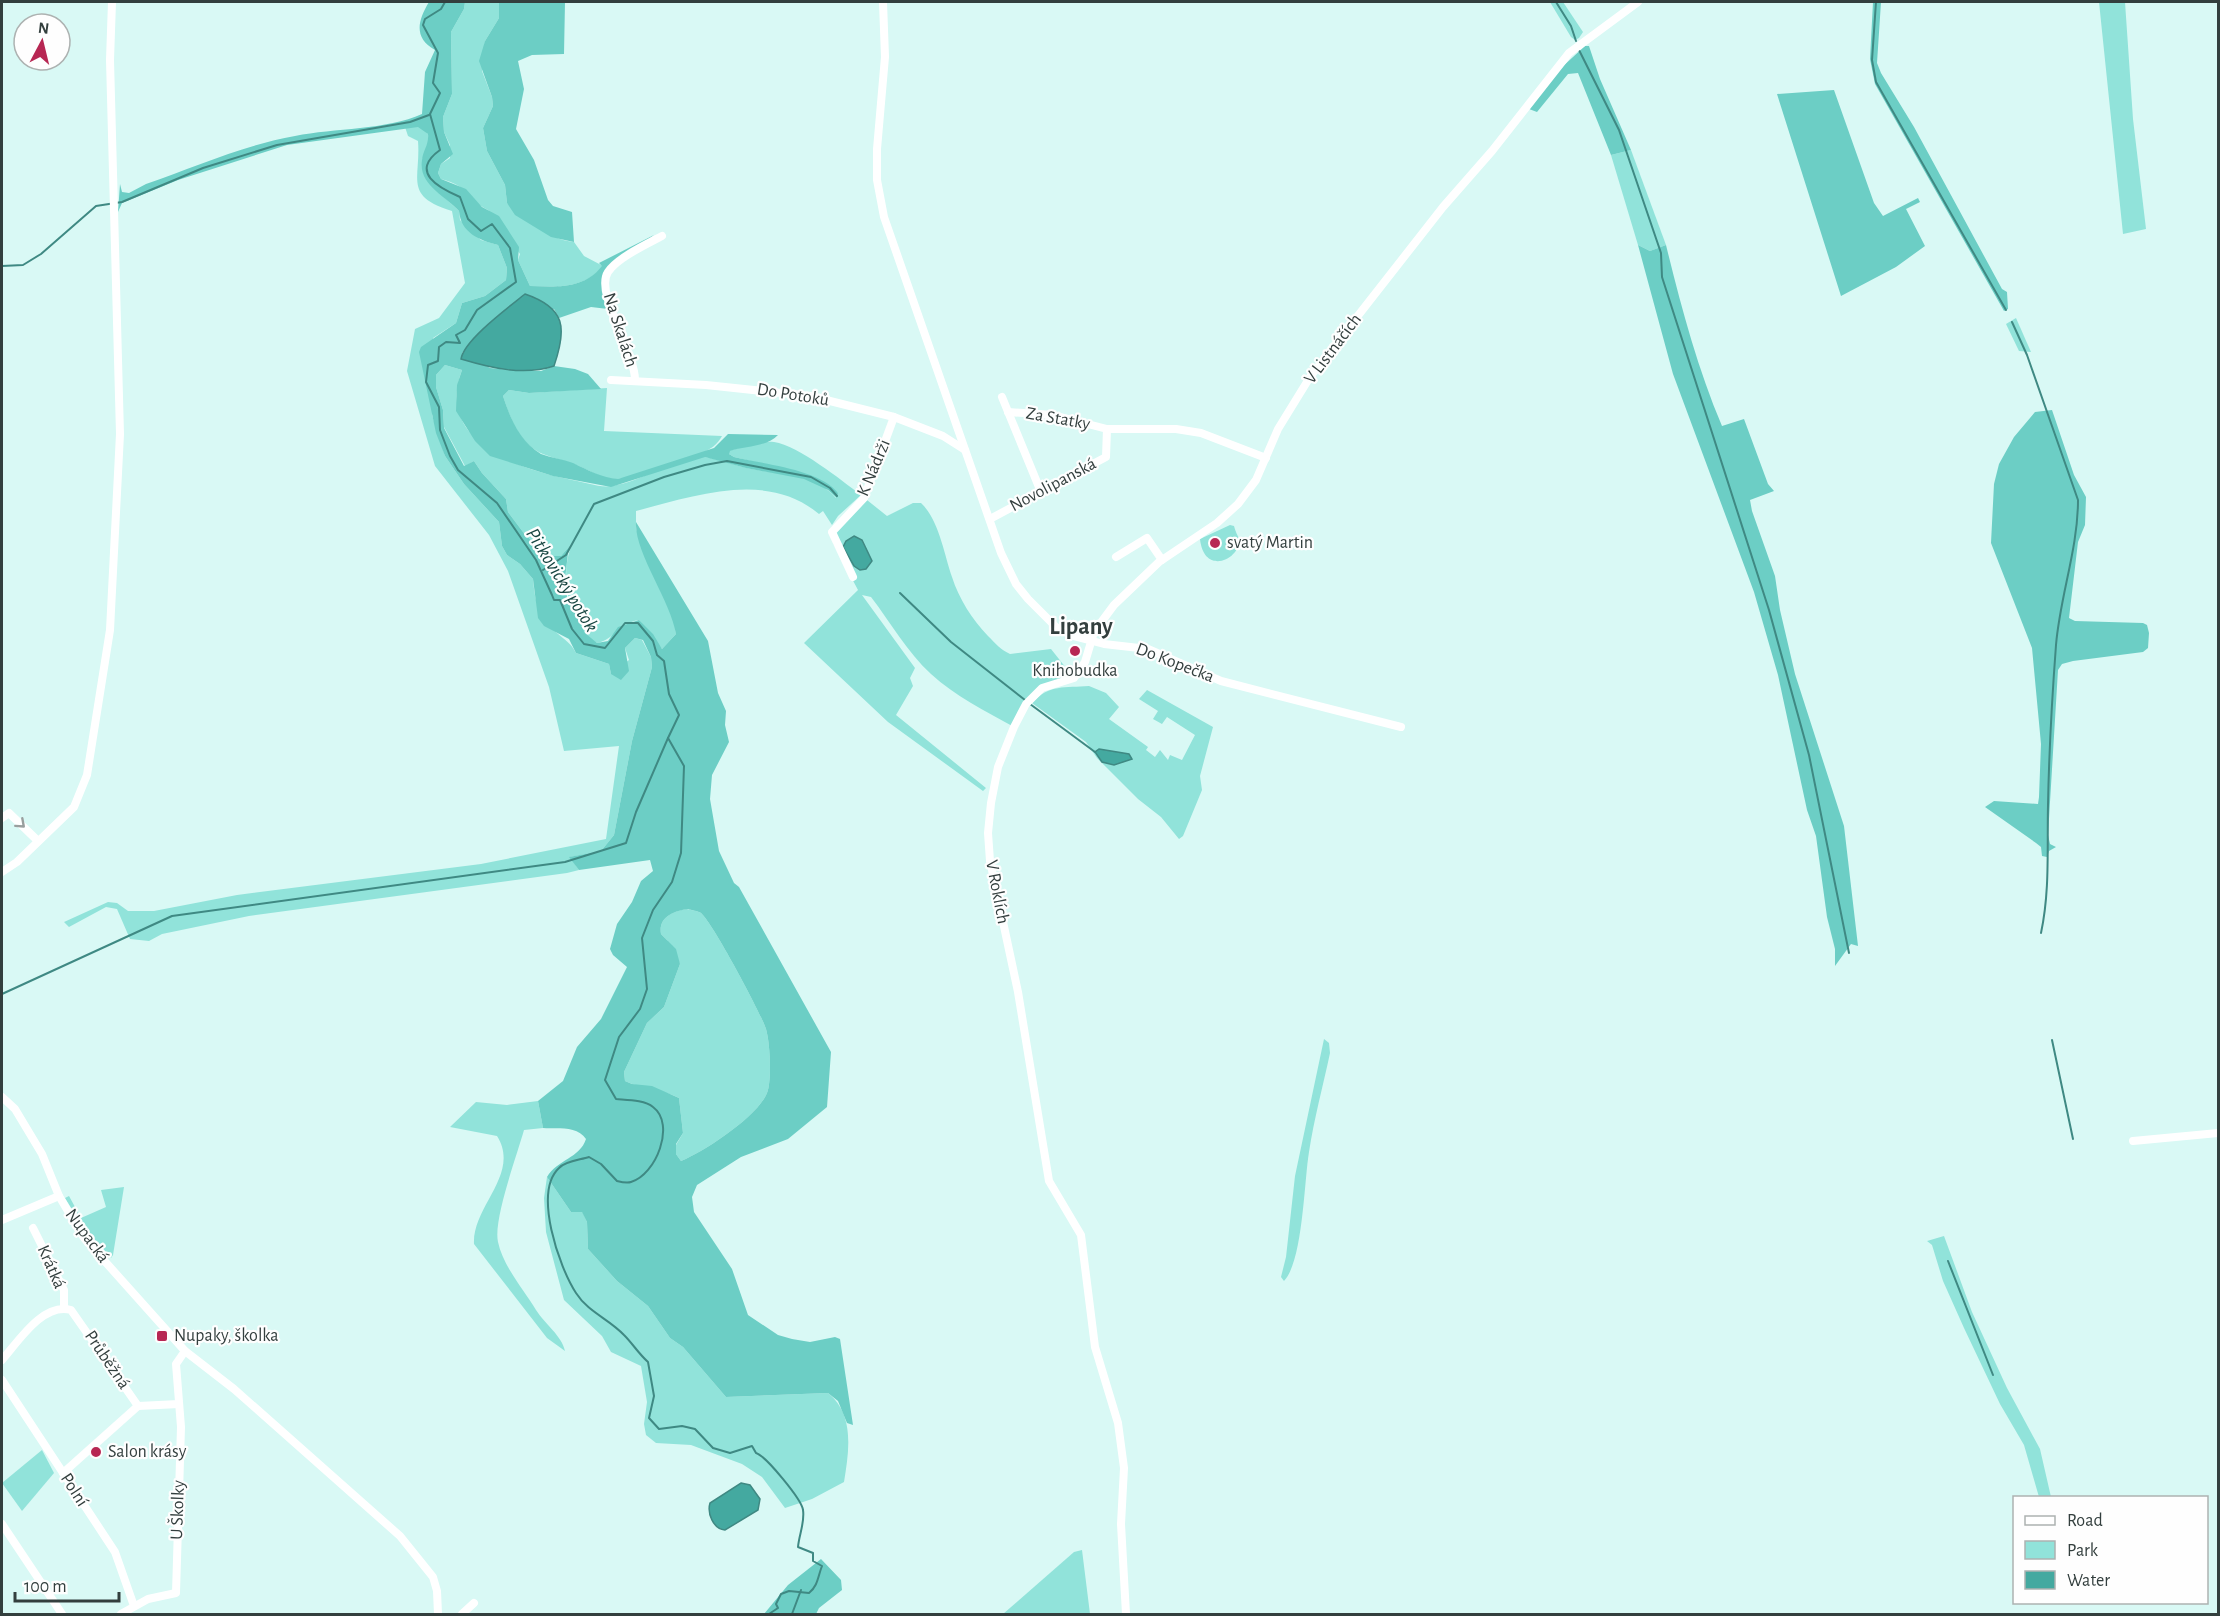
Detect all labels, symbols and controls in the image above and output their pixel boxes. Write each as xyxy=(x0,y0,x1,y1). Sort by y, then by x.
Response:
north arrow xyxy=(12,12,72,72)
text: N xyxy=(37,19,50,37)
street label: Na Skalách xyxy=(600,291,640,369)
street label: V Listnáčích xyxy=(1301,311,1365,387)
street label: Do Potoků xyxy=(756,380,830,410)
street label: Za Statky xyxy=(1024,404,1092,434)
street label: K Nádrži xyxy=(854,437,894,499)
street label: Novolipanská xyxy=(1007,455,1099,515)
water label: Pitkovický potok xyxy=(522,525,602,635)
place label: svatý Martin xyxy=(1227,534,1313,552)
marker: svatý Martin xyxy=(1208,536,1222,550)
district label: Lipany xyxy=(1049,615,1113,639)
street label: Do Kopečka xyxy=(1133,640,1217,686)
marker: Knihobudka xyxy=(1068,644,1082,658)
place label: Knihobudka xyxy=(1032,662,1118,680)
one-way arrow xyxy=(14,817,24,828)
street label: V Roklích xyxy=(982,859,1012,925)
street label: Nupacká xyxy=(62,1206,112,1266)
street label: Krátká xyxy=(34,1243,68,1291)
street label: Průběžná xyxy=(81,1327,133,1393)
place label: Nupaky, školka xyxy=(174,1327,279,1345)
marker: Nupaky, školka xyxy=(155,1329,169,1343)
place label: Salon krásy xyxy=(108,1443,187,1461)
marker: Salon krásy xyxy=(89,1445,103,1459)
street label: Polní xyxy=(57,1470,92,1510)
street label: U Školky xyxy=(165,1479,188,1540)
legend xyxy=(2013,1496,2208,1604)
text: Road xyxy=(2067,1512,2103,1530)
text: Park xyxy=(2067,1542,2099,1560)
scale bar xyxy=(15,1565,118,1603)
text: Water xyxy=(2067,1572,2110,1590)
text: 100 m xyxy=(24,1578,67,1596)

